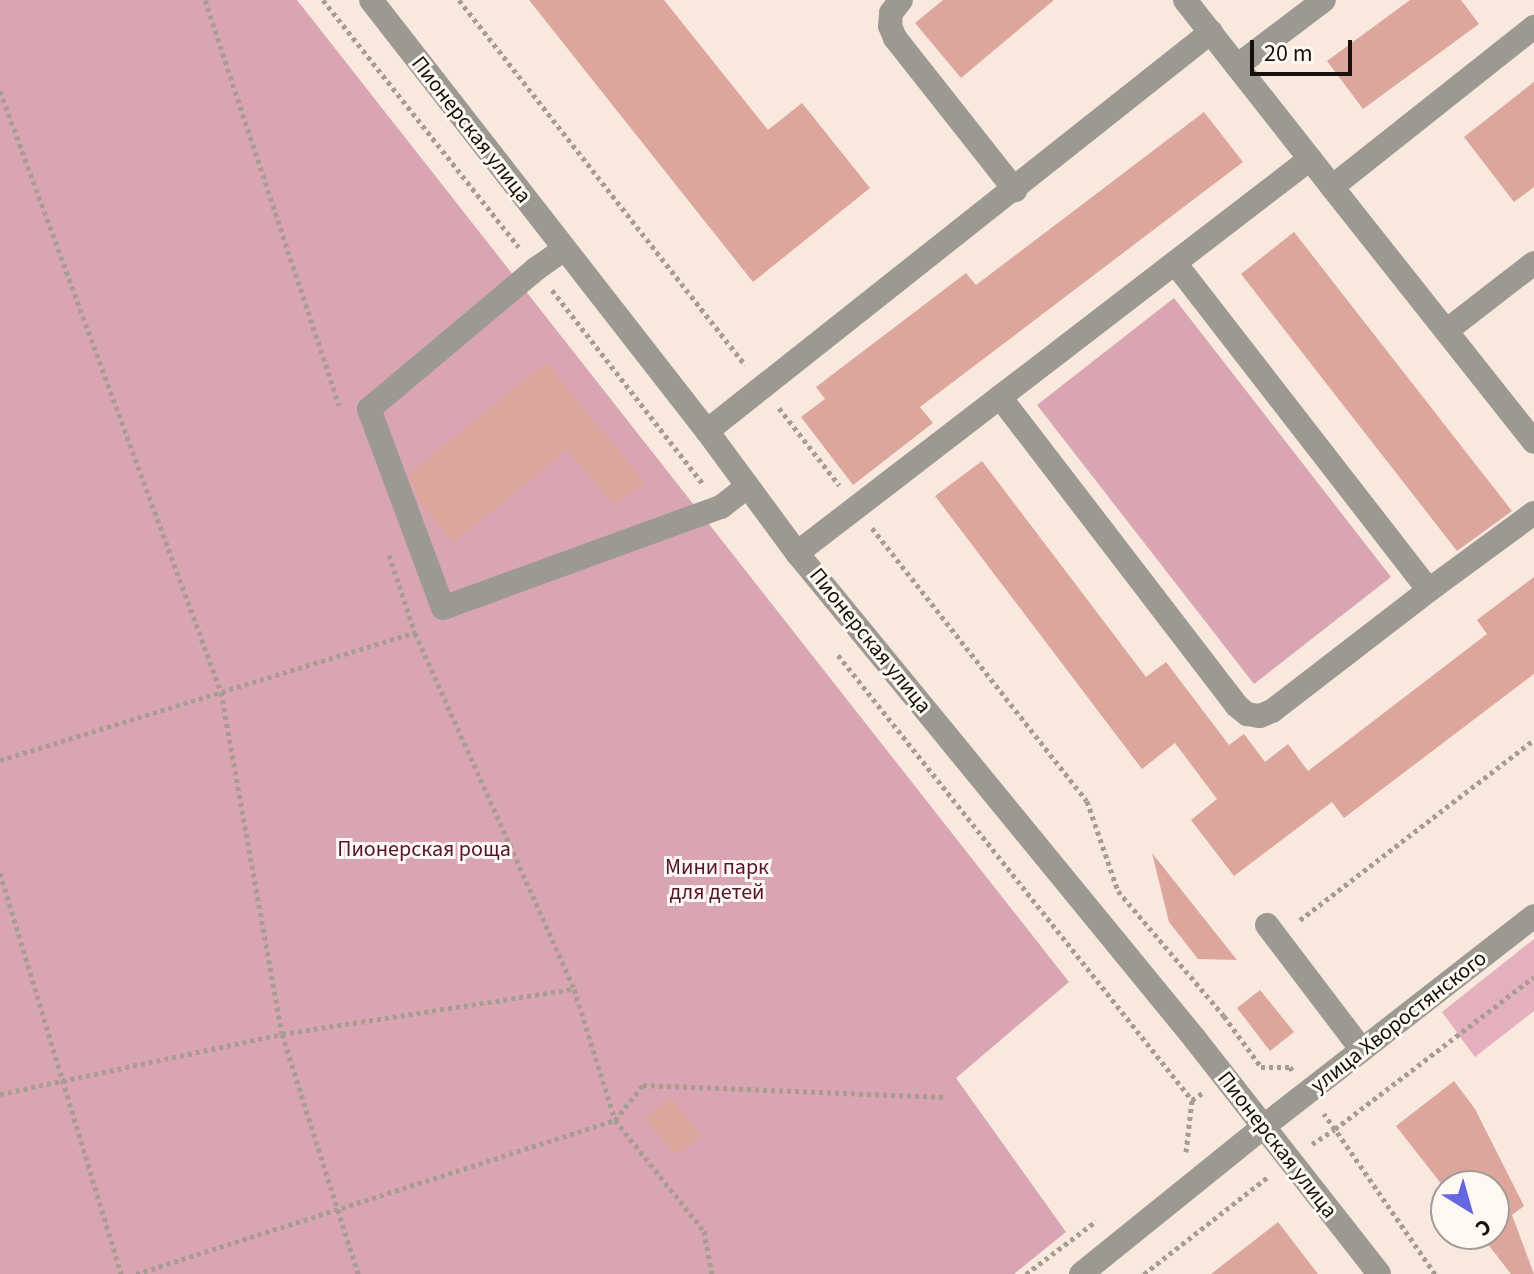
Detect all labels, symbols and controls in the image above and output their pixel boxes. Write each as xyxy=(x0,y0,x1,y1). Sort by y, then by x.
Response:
scale bar xyxy=(1254,24,1356,74)
text: 20 m xyxy=(1264,36,1313,71)
street label: Пионерская улица xyxy=(405,51,537,209)
street label: Пионерская улица xyxy=(803,563,937,719)
park label: Пионерская роща xyxy=(337,837,511,863)
park label: Мини парк для детей xyxy=(665,854,769,906)
street label: улица Хворостянского xyxy=(1306,945,1492,1099)
street label: Пионерская улица xyxy=(1211,1066,1343,1224)
north arrow xyxy=(1430,1170,1510,1250)
text: С xyxy=(1468,1211,1498,1244)

